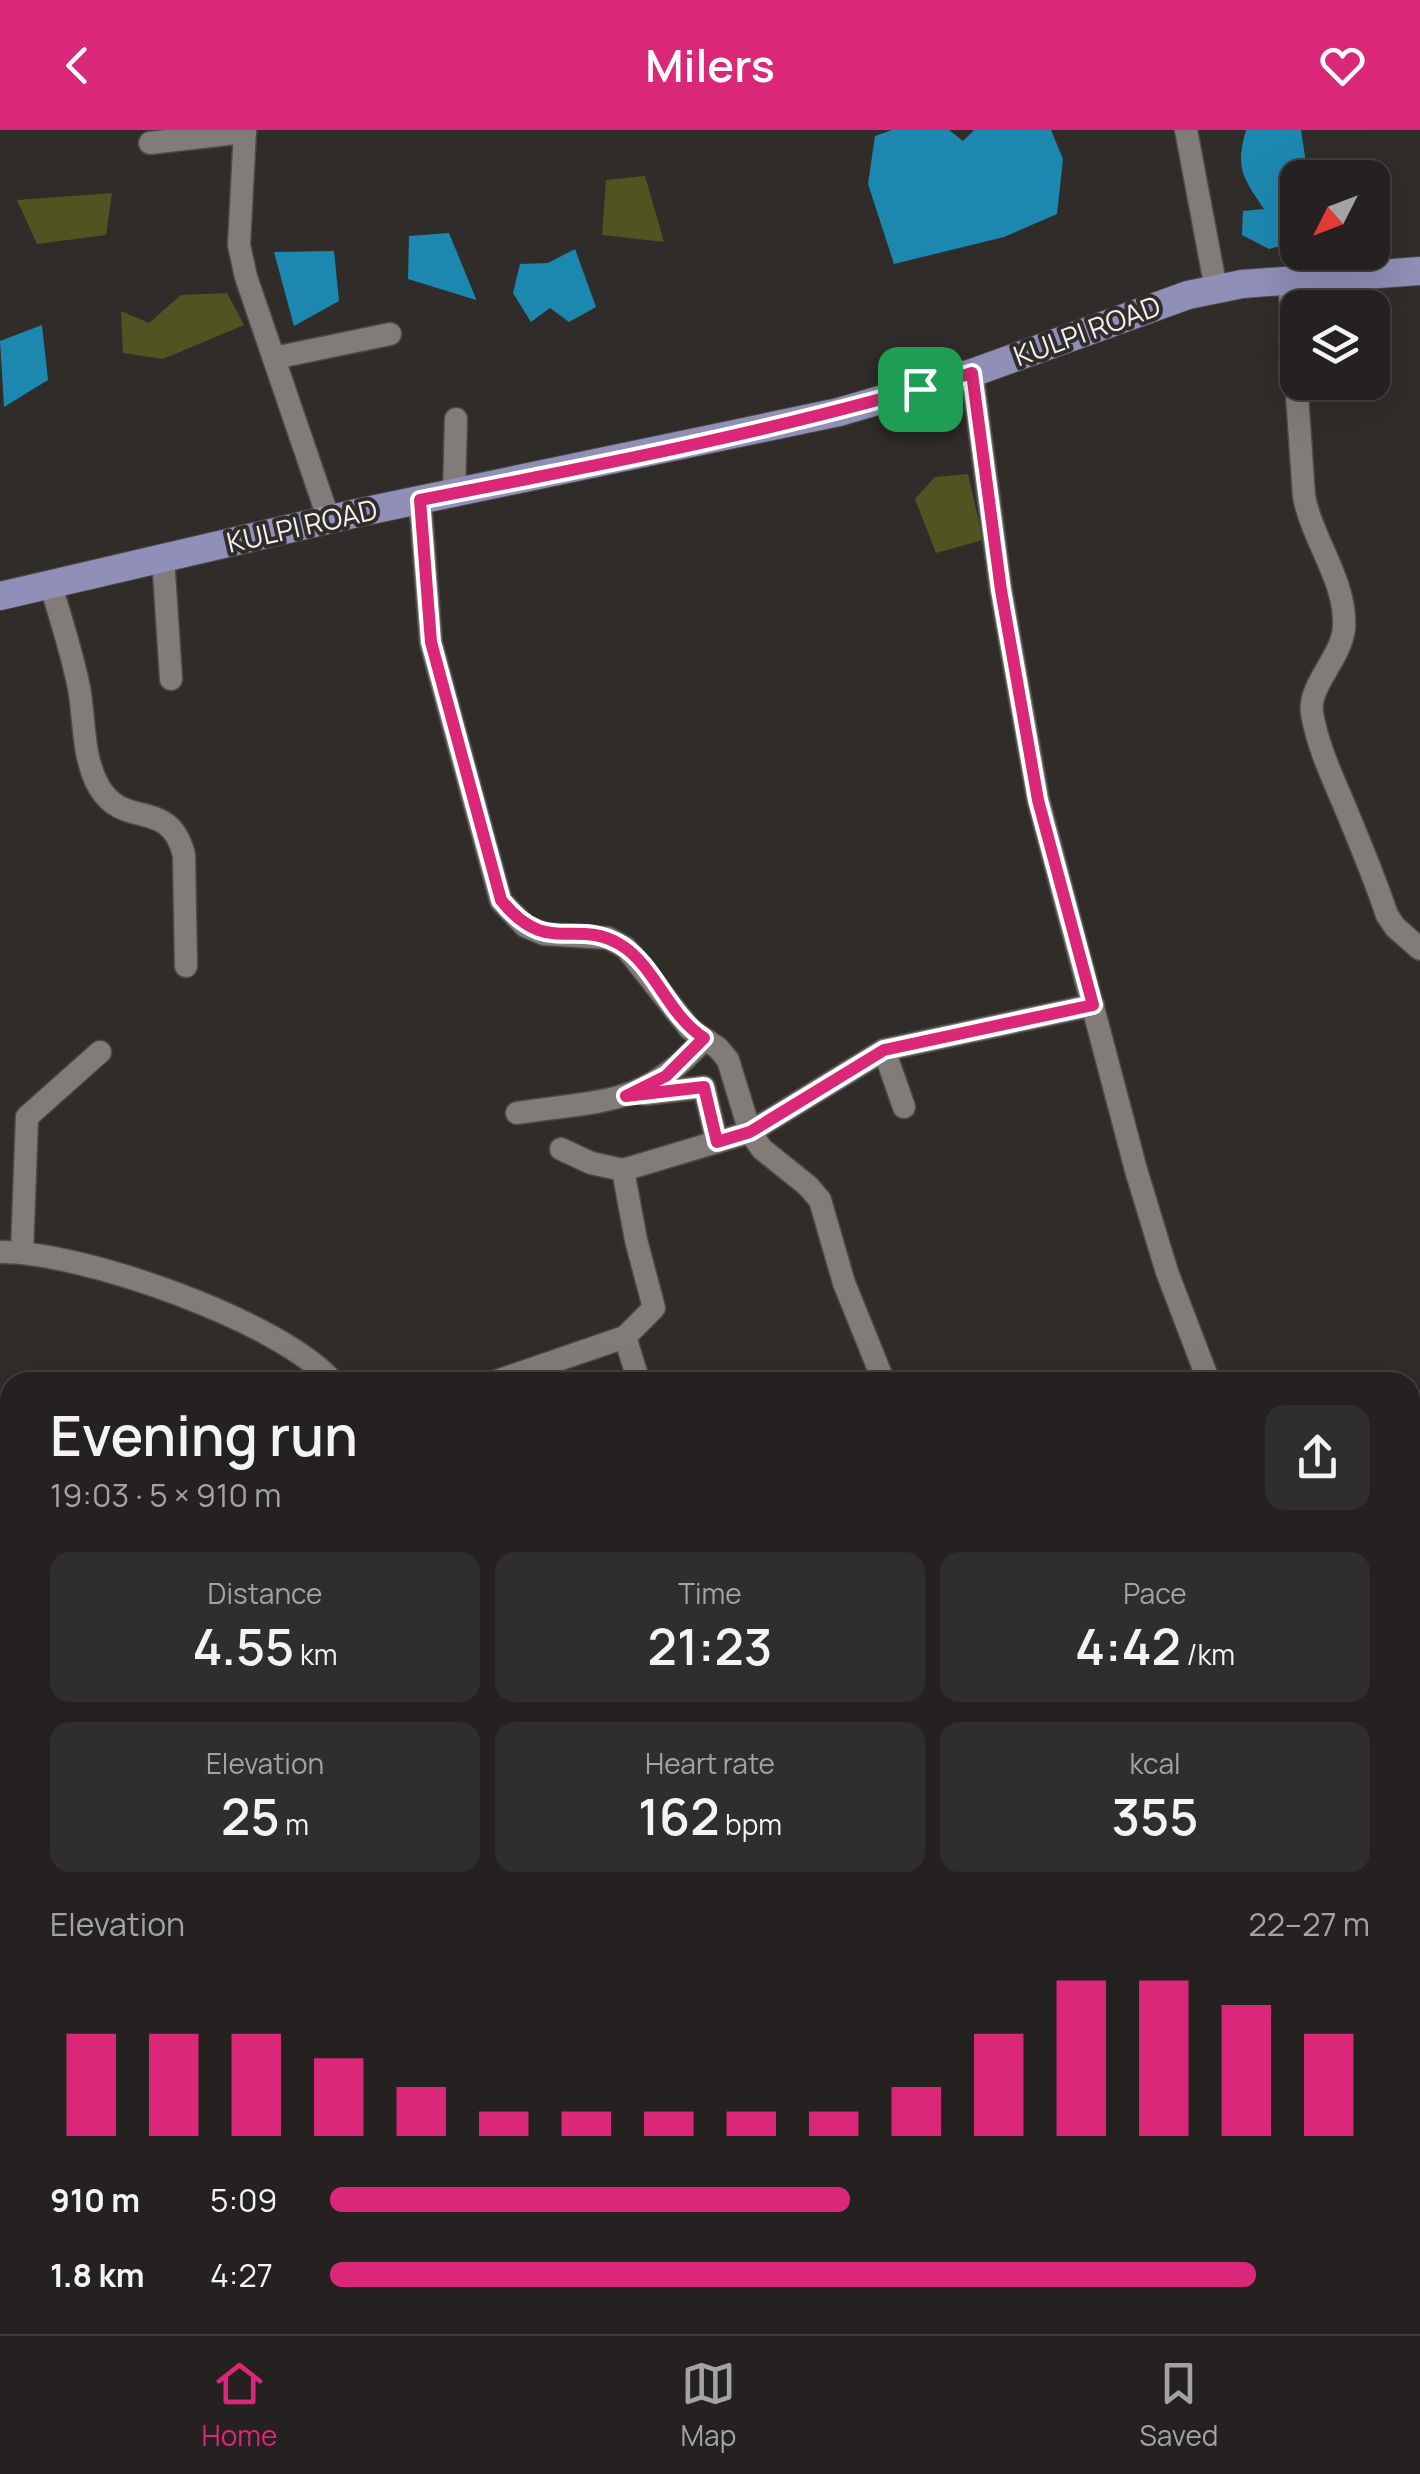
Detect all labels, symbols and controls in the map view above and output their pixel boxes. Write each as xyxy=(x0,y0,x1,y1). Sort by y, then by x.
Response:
text: Milers xyxy=(645,34,775,96)
icon: back xyxy=(50,38,105,93)
icon: heart xyxy=(1315,38,1370,93)
north arrow xyxy=(1280,160,1390,270)
map controls xyxy=(1280,160,1390,400)
street label: KULPI ROAD xyxy=(1008,286,1165,374)
button: layers xyxy=(1280,290,1390,400)
pin xyxy=(878,347,963,432)
icon: arrive xyxy=(893,362,948,417)
street label: KULPI ROAD xyxy=(223,489,381,561)
text: Evening run xyxy=(50,1397,358,1473)
button: share xyxy=(1265,1405,1370,1510)
text: 19:03 · 5 × 910 m xyxy=(50,1473,281,1517)
text: Distance xyxy=(208,1574,322,1612)
text: Time xyxy=(678,1574,742,1612)
text: Pace xyxy=(1123,1574,1187,1612)
text: 4.55 xyxy=(192,1612,294,1680)
text: 21:23 xyxy=(648,1612,772,1680)
text: 4:42 xyxy=(1075,1612,1181,1680)
text: km xyxy=(294,1635,338,1673)
text: /km xyxy=(1181,1635,1235,1673)
text: Elevation xyxy=(206,1744,324,1782)
text: Heart rate xyxy=(645,1744,775,1782)
text: kcal xyxy=(1129,1744,1181,1782)
text: 25 xyxy=(221,1782,280,1850)
text: 162 xyxy=(638,1782,720,1850)
text: 355 xyxy=(1112,1782,1198,1850)
text: m xyxy=(280,1805,309,1843)
text: bpm xyxy=(720,1805,782,1843)
text: Elevation xyxy=(50,1902,185,1946)
text: 22–27 m xyxy=(1248,1902,1370,1946)
text: 910 m xyxy=(50,2178,140,2222)
text: 5:09 xyxy=(210,2178,277,2222)
text: 1.8 km xyxy=(50,2253,144,2297)
text: 4:27 xyxy=(210,2253,273,2297)
tab: Home xyxy=(202,2356,277,2454)
tab: Map xyxy=(681,2356,736,2454)
tab: Saved xyxy=(1139,2356,1218,2454)

